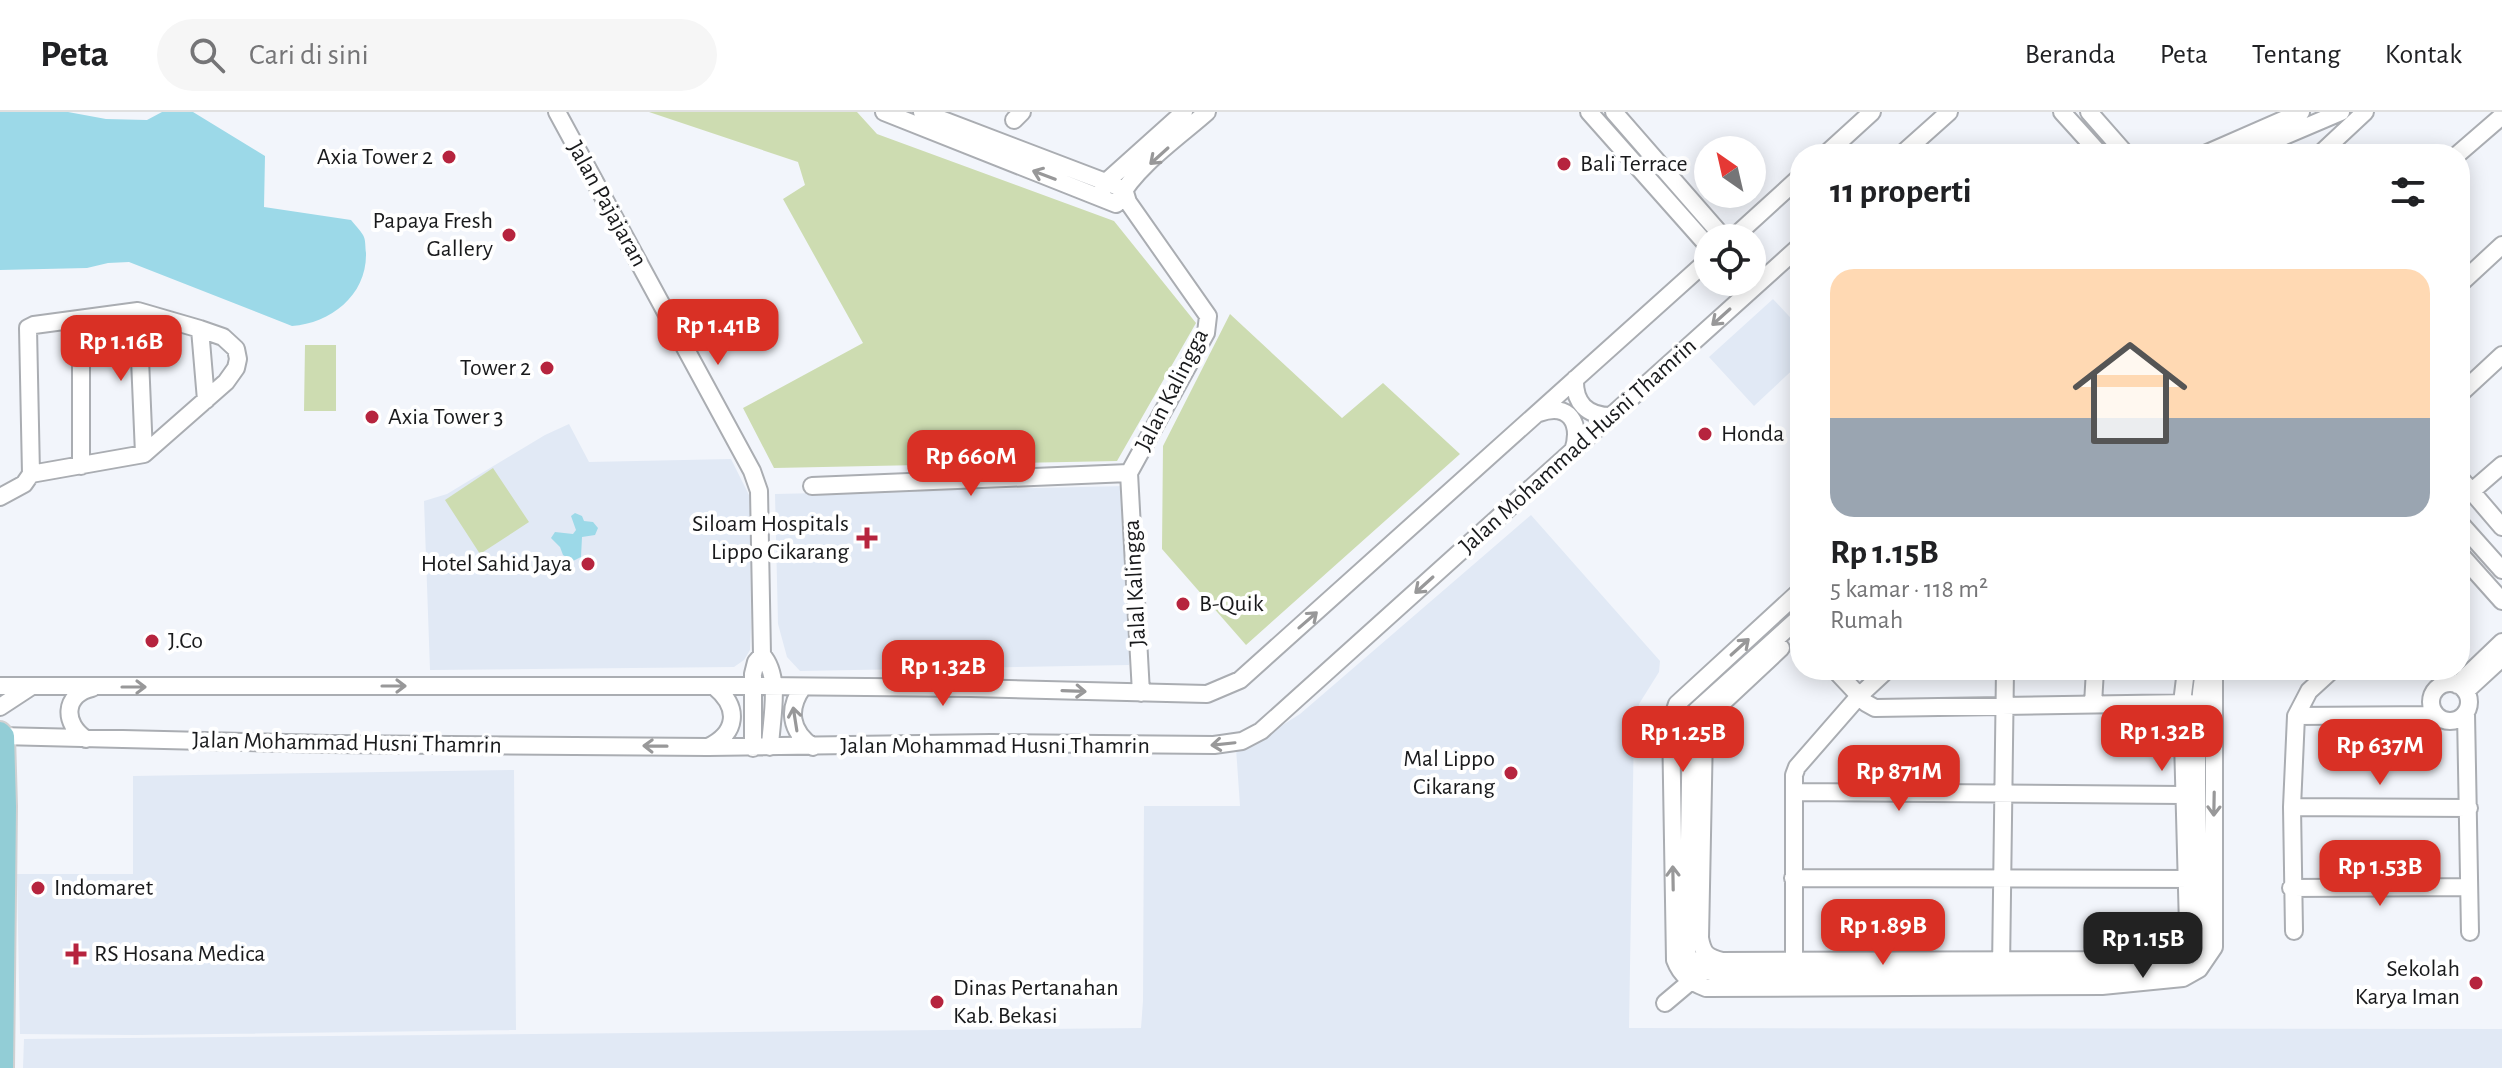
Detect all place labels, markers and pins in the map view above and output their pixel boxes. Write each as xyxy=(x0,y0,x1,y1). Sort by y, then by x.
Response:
place label: Axia Tower 2 xyxy=(317,145,433,169)
marker: Axia Tower 2 xyxy=(440,148,458,166)
place label: Bali Terrace xyxy=(1580,152,1688,176)
marker: Bali Terrace xyxy=(1555,155,1573,173)
place label: Papaya Fresh Gallery xyxy=(372,209,493,261)
marker: Papaya Fresh Gallery xyxy=(500,226,518,244)
pin: Rp 1.41B xyxy=(635,299,801,367)
pin: Rp 1.16B xyxy=(38,315,204,383)
place label: Tower 2 xyxy=(460,356,531,380)
marker: Tower 2 xyxy=(538,359,556,377)
place label: Axia Tower 3 xyxy=(388,405,503,429)
marker: Axia Tower 3 xyxy=(363,408,381,426)
place label: Honda xyxy=(1721,422,1784,446)
marker: Honda xyxy=(1696,425,1714,443)
pin: Rp 660M xyxy=(897,430,1045,498)
place label: Siloam Hospitals Lippo Cikarang xyxy=(692,512,849,564)
marker: Siloam Hospitals Lippo Cikarang xyxy=(856,527,878,549)
place label: Hotel Sahid Jaya xyxy=(421,552,572,576)
marker: Hotel Sahid Jaya xyxy=(579,555,597,573)
place label: B-Quik xyxy=(1199,592,1264,616)
marker: B-Quik xyxy=(1174,595,1192,613)
place label: J.Co xyxy=(168,629,203,653)
marker: J.Co xyxy=(143,632,161,650)
pin: Rp 1.32B xyxy=(860,640,1026,708)
pin: Rp 1.32B xyxy=(2079,705,2245,773)
pin: Rp 1.25B xyxy=(1600,706,1766,774)
pin: Rp 637M xyxy=(2306,719,2454,787)
pin: Rp 871M xyxy=(1825,745,1973,813)
place label: Mal Lippo Cikarang xyxy=(1403,747,1495,799)
marker: Mal Lippo Cikarang xyxy=(1502,764,1520,782)
pin: Rp 1.53B xyxy=(2297,840,2463,908)
place label: Indomaret xyxy=(54,876,153,900)
marker: Indomaret xyxy=(29,879,47,897)
pin: Rp 1.89B xyxy=(1800,899,1966,967)
pin: Rp 1.15B xyxy=(2060,912,2226,980)
place label: RS Hosana Medica xyxy=(94,942,265,966)
marker: RS Hosana Medica xyxy=(65,943,87,965)
place label: Sekolah Karya Iman xyxy=(2355,957,2460,1009)
marker: Sekolah Karya Iman xyxy=(2467,974,2485,992)
place label: Dinas Pertanahan Kab. Bekasi xyxy=(953,976,1119,1028)
marker: Dinas Pertanahan Kab. Bekasi xyxy=(928,993,946,1011)

